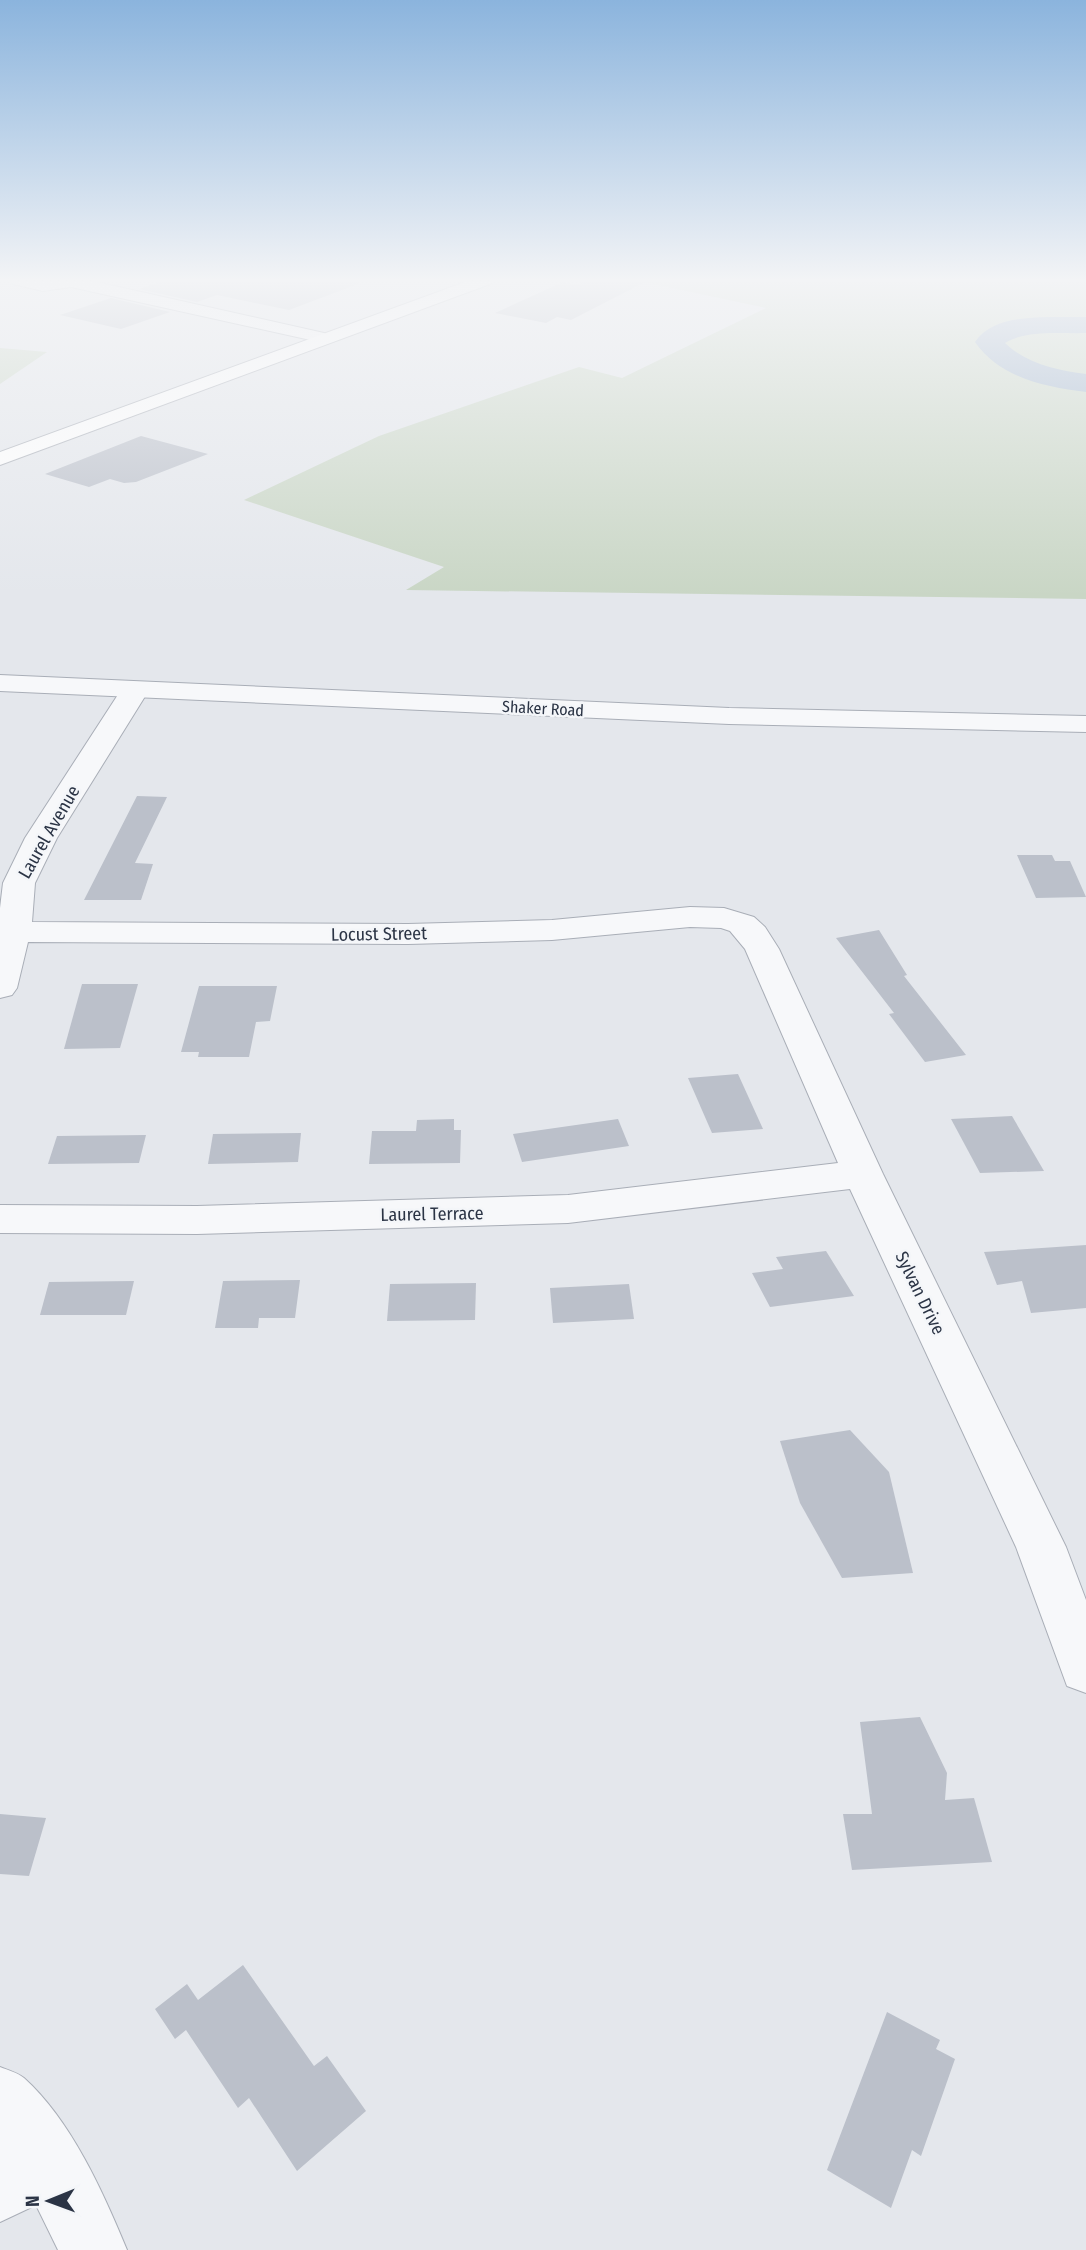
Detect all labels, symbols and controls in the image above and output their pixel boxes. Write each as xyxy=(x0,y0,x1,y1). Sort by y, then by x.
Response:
street label: Shaker Road xyxy=(502,697,584,720)
street label: Laurel Avenue xyxy=(14,781,85,882)
street label: Locust Street xyxy=(331,922,427,946)
street label: Laurel Terrace xyxy=(380,1202,484,1226)
street label: Sylvan Drive xyxy=(890,1248,950,1338)
north arrow xyxy=(14,2166,84,2236)
text: N xyxy=(21,2195,44,2207)

